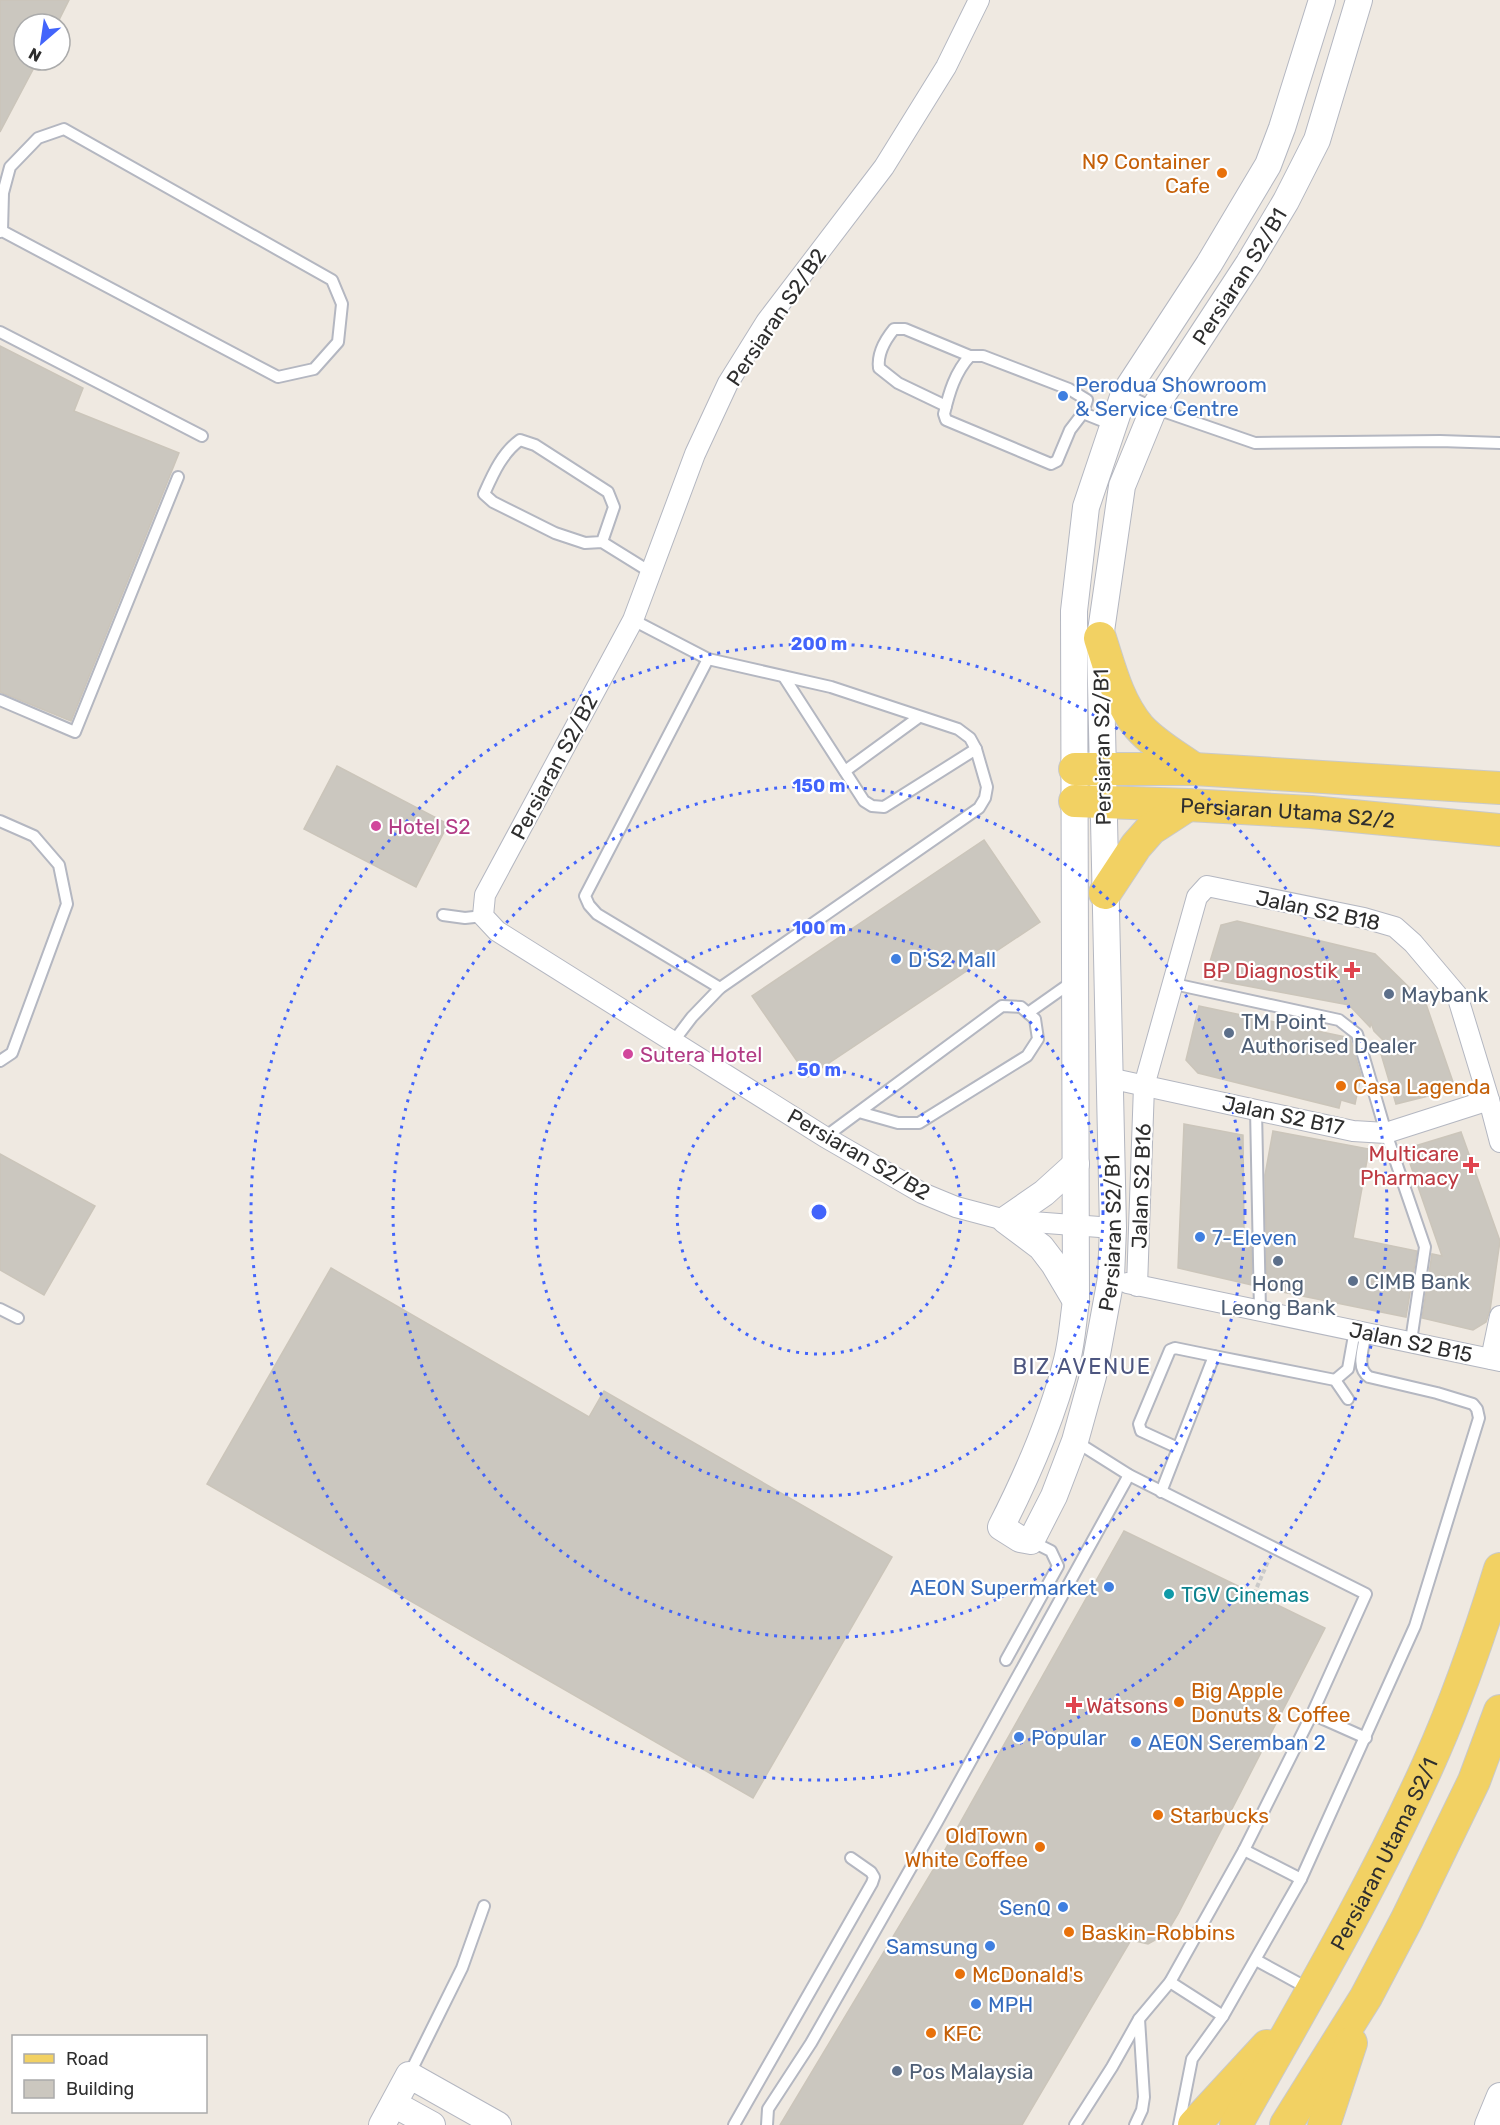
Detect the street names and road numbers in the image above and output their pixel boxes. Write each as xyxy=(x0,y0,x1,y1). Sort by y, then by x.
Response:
street label: Persiaran S2/B1 xyxy=(1187,203,1292,349)
street label: Persiaran S2/B2 xyxy=(721,244,831,390)
street label: Persiaran S2/B1 xyxy=(1088,668,1116,826)
street label: Persiaran S2/B2 xyxy=(505,690,603,844)
street label: Persiaran Utama S2/2 xyxy=(1180,792,1396,832)
street label: Jalan S2 B18 xyxy=(1254,885,1382,935)
street label: Jalan S2 B17 xyxy=(1220,1090,1346,1140)
street label: Persiaran S2/B2 xyxy=(783,1103,935,1205)
street label: Jalan S2 B16 xyxy=(1126,1123,1156,1249)
street label: Persiaran S2/B1 xyxy=(1093,1154,1126,1313)
street label: Jalan S2 B15 xyxy=(1347,1317,1475,1367)
street label: Persiaran Utama S2/1 xyxy=(1324,1754,1442,1954)

